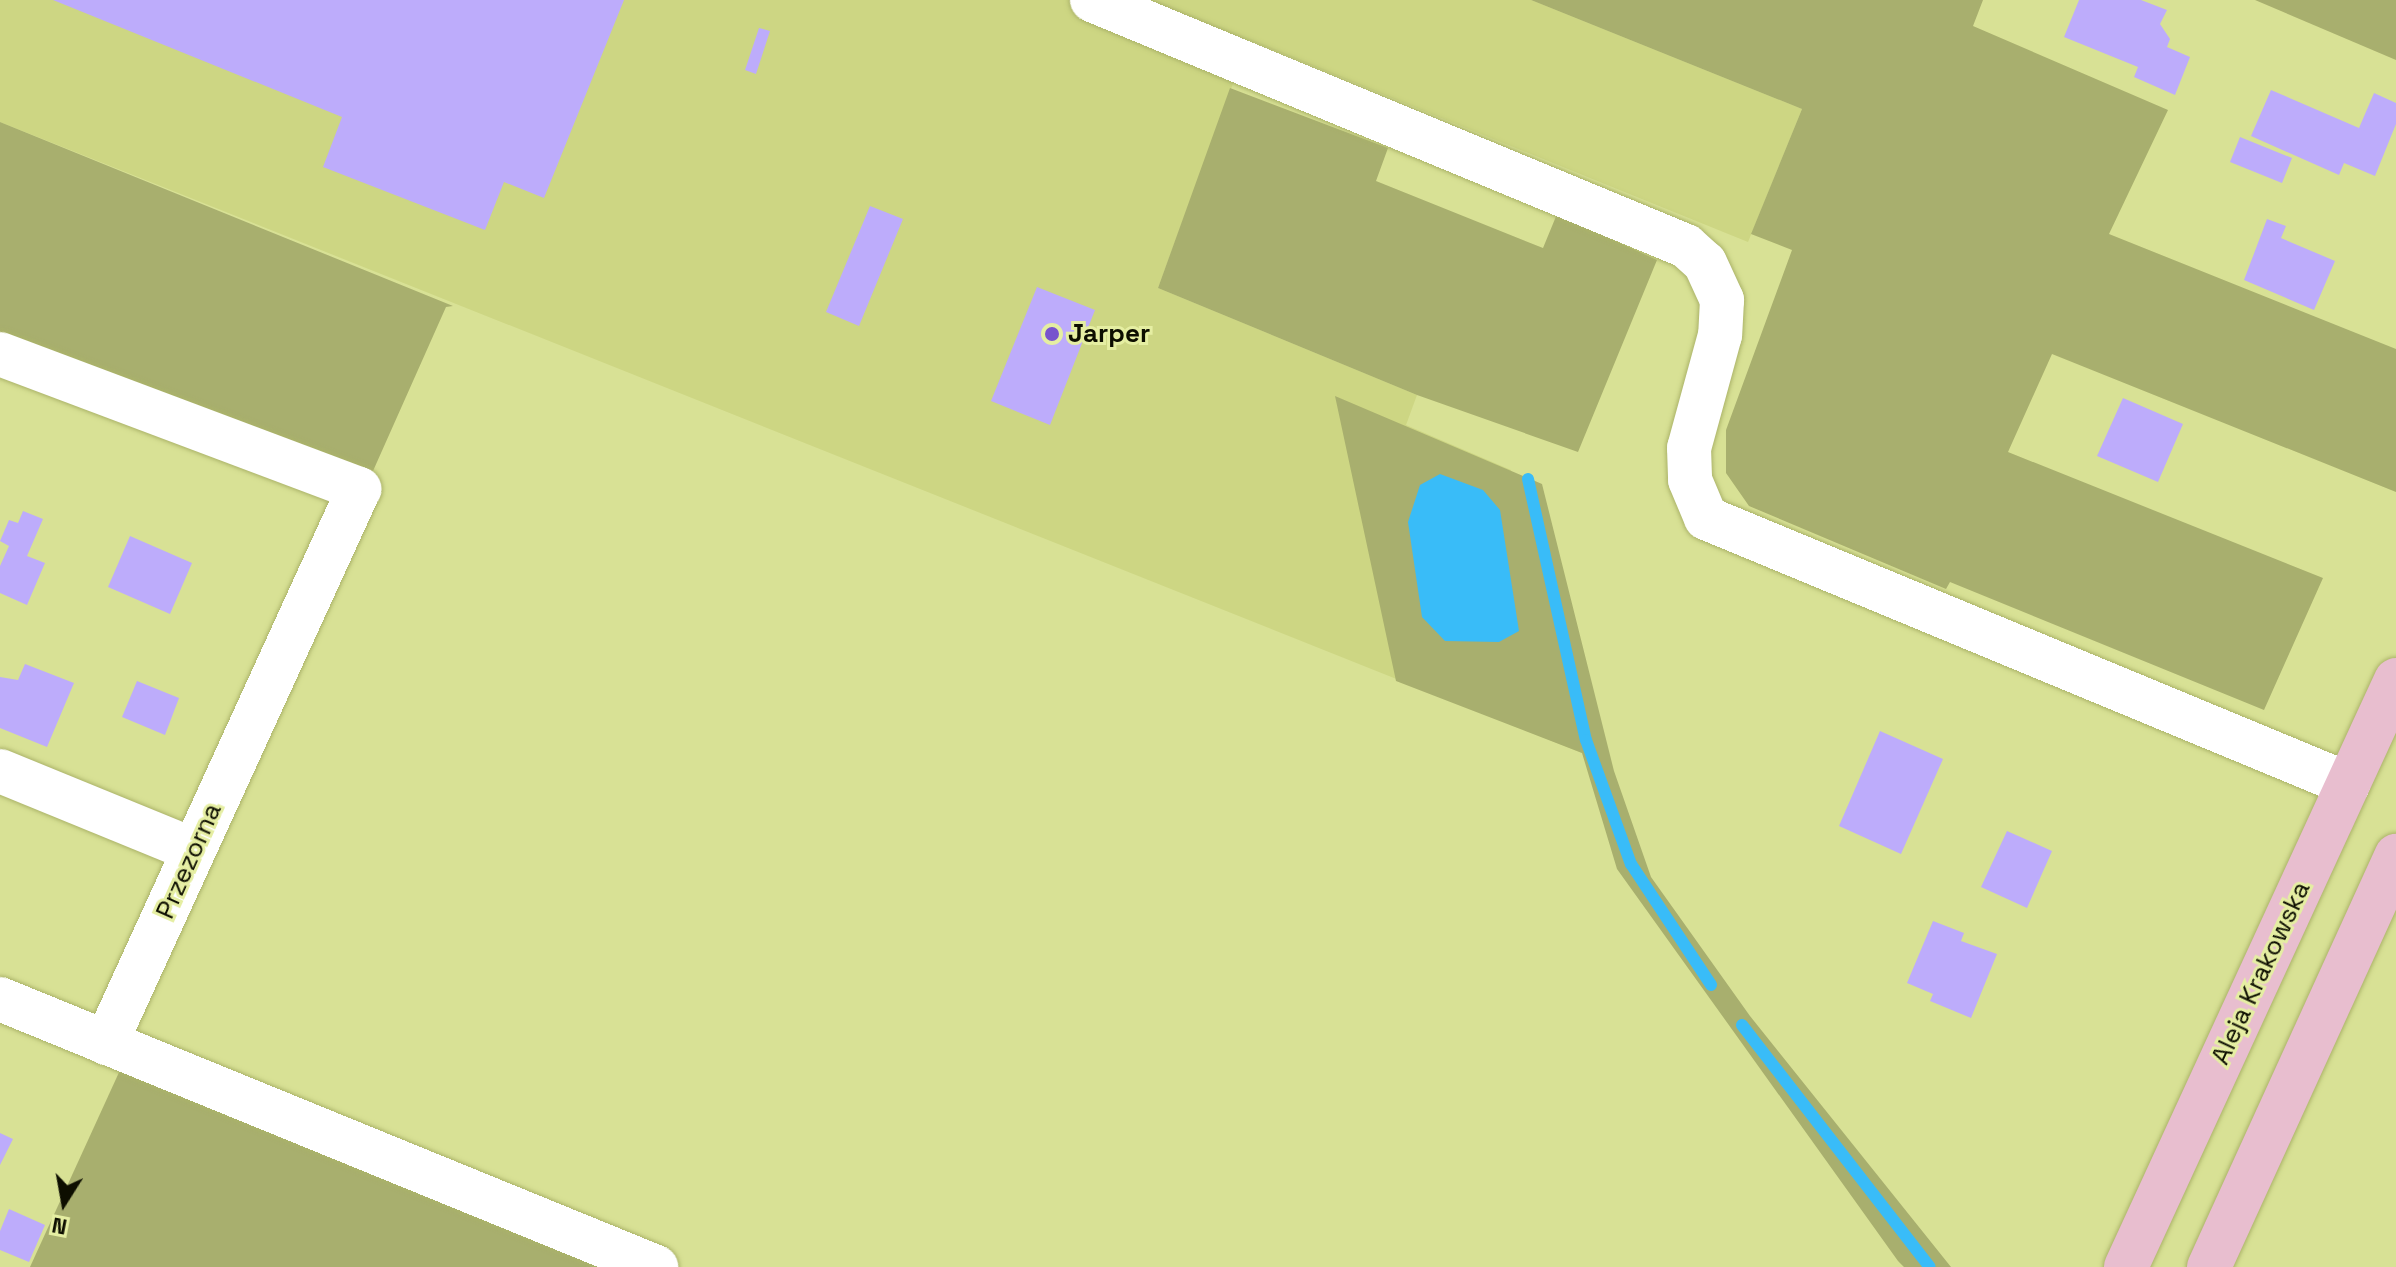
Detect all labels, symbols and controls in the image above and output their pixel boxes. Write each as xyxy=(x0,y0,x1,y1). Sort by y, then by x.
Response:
place label: Jarper xyxy=(1068,318,1150,350)
marker: Jarper xyxy=(1043,325,1061,343)
street label: Przezorna xyxy=(150,798,228,924)
street label: Aleja Krakowska xyxy=(2205,876,2317,1070)
north arrow xyxy=(24,1163,104,1243)
text: N xyxy=(50,1211,69,1242)

